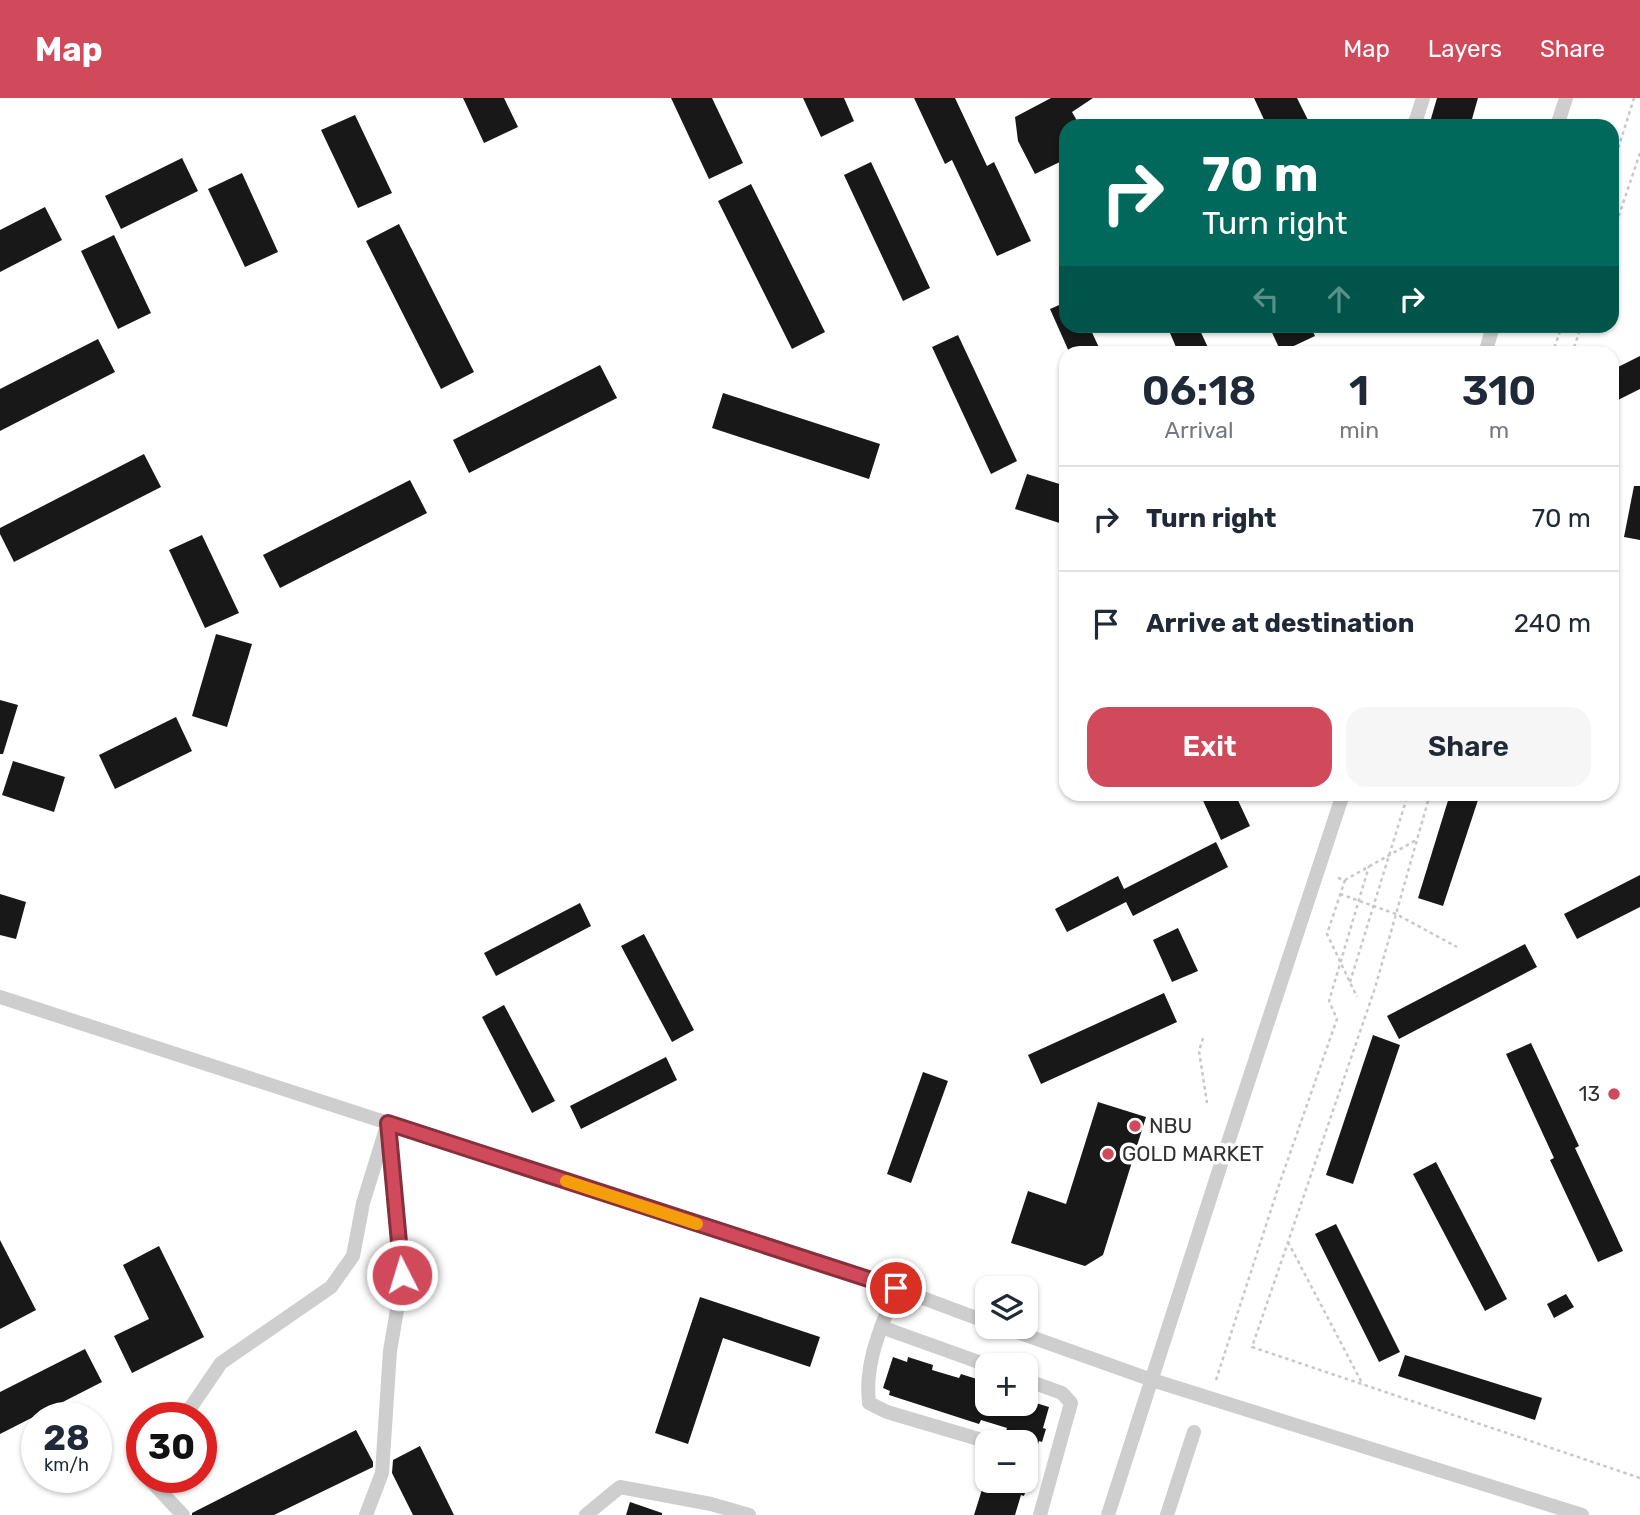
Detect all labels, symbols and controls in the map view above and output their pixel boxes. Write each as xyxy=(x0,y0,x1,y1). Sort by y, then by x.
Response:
text: Map xyxy=(35,30,103,69)
text: Map xyxy=(1343,35,1390,63)
text: Layers xyxy=(1428,35,1502,63)
text: Share xyxy=(1540,35,1605,63)
text: 70 m xyxy=(1202,145,1319,203)
icon: right xyxy=(1087,147,1178,238)
text: Turn right xyxy=(1202,204,1347,242)
icon: left xyxy=(1247,280,1285,318)
icon: ahead xyxy=(1320,280,1358,318)
icon: right xyxy=(1393,280,1431,318)
text: 06:18 xyxy=(1142,366,1256,416)
text: 1 xyxy=(1349,366,1369,416)
text: 310 xyxy=(1462,366,1536,416)
text: Arrival xyxy=(1165,416,1234,444)
text: min xyxy=(1339,416,1379,444)
text: m xyxy=(1489,416,1509,444)
icon: right xyxy=(1087,500,1125,538)
text: Turn right xyxy=(1146,503,1276,534)
text: 70 m xyxy=(1532,503,1591,534)
icon: arrive xyxy=(1087,605,1125,643)
text: Arrive at destination xyxy=(1146,608,1414,639)
text: 240 m xyxy=(1514,608,1591,639)
button: Exit xyxy=(1087,707,1332,787)
button: Share xyxy=(1346,707,1591,787)
place label: 13 xyxy=(1578,1081,1600,1106)
marker: 13 xyxy=(1606,1086,1622,1102)
place label: NBU xyxy=(1149,1113,1192,1138)
marker: NBU xyxy=(1127,1118,1143,1134)
place label: GOLD MARKET xyxy=(1122,1141,1264,1166)
marker: GOLD MARKET xyxy=(1100,1146,1116,1162)
position arrow xyxy=(365,1238,439,1312)
pin xyxy=(866,1258,926,1318)
icon: arrive xyxy=(877,1269,915,1307)
map controls xyxy=(975,1276,1038,1493)
button: layers xyxy=(975,1276,1038,1339)
button: + xyxy=(975,1353,1038,1416)
speed limit sign: 30 xyxy=(126,1402,217,1493)
text: 28 xyxy=(43,1417,90,1459)
button: − xyxy=(975,1430,1038,1493)
text: km/h xyxy=(44,1454,89,1476)

